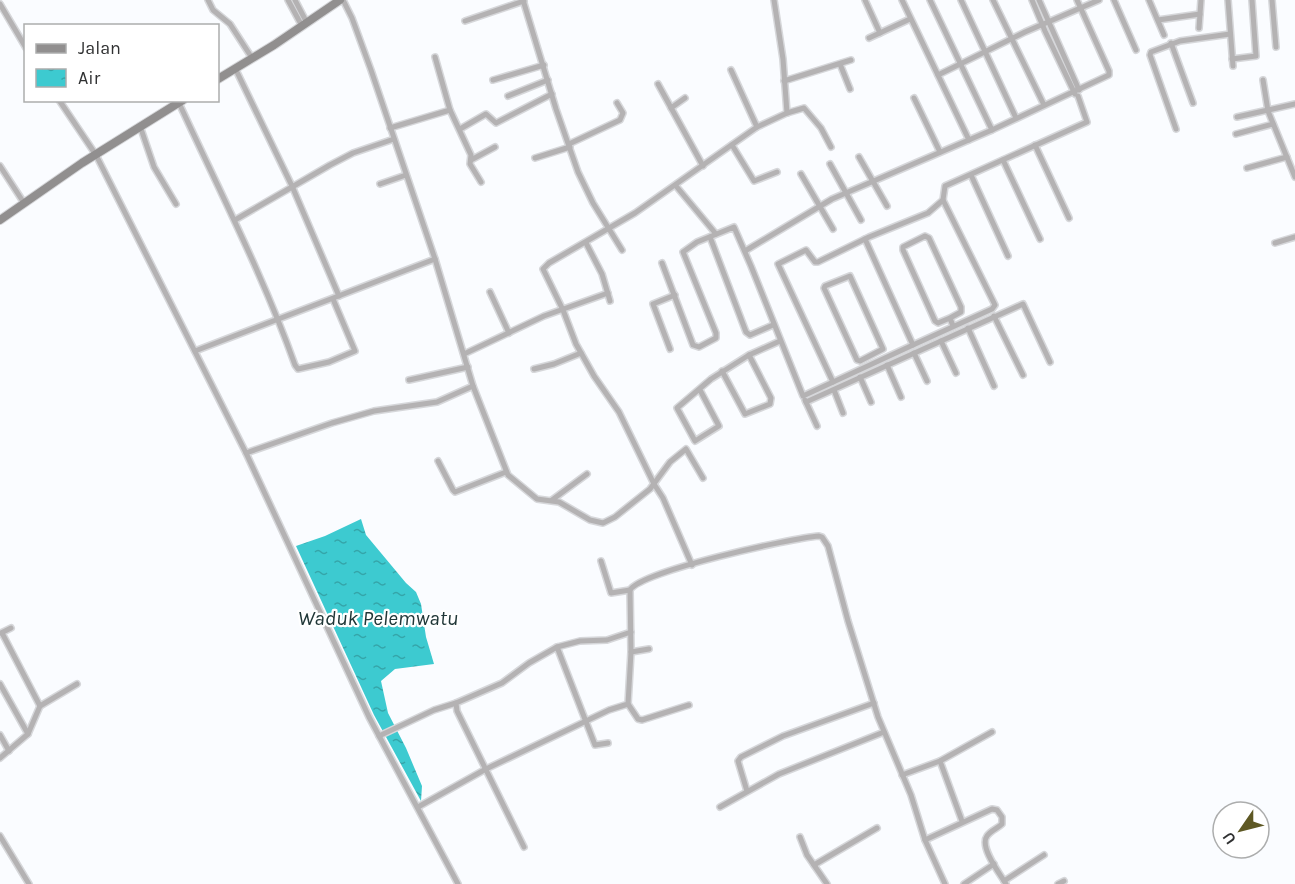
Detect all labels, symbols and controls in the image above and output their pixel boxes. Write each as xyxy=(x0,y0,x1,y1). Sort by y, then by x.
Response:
legend xyxy=(24,24,219,102)
text: Jalan xyxy=(78,37,121,59)
text: Air xyxy=(78,67,101,89)
water label: Waduk Pelemwatu xyxy=(298,606,458,630)
north arrow xyxy=(1211,800,1271,860)
text: U xyxy=(1218,828,1240,848)

